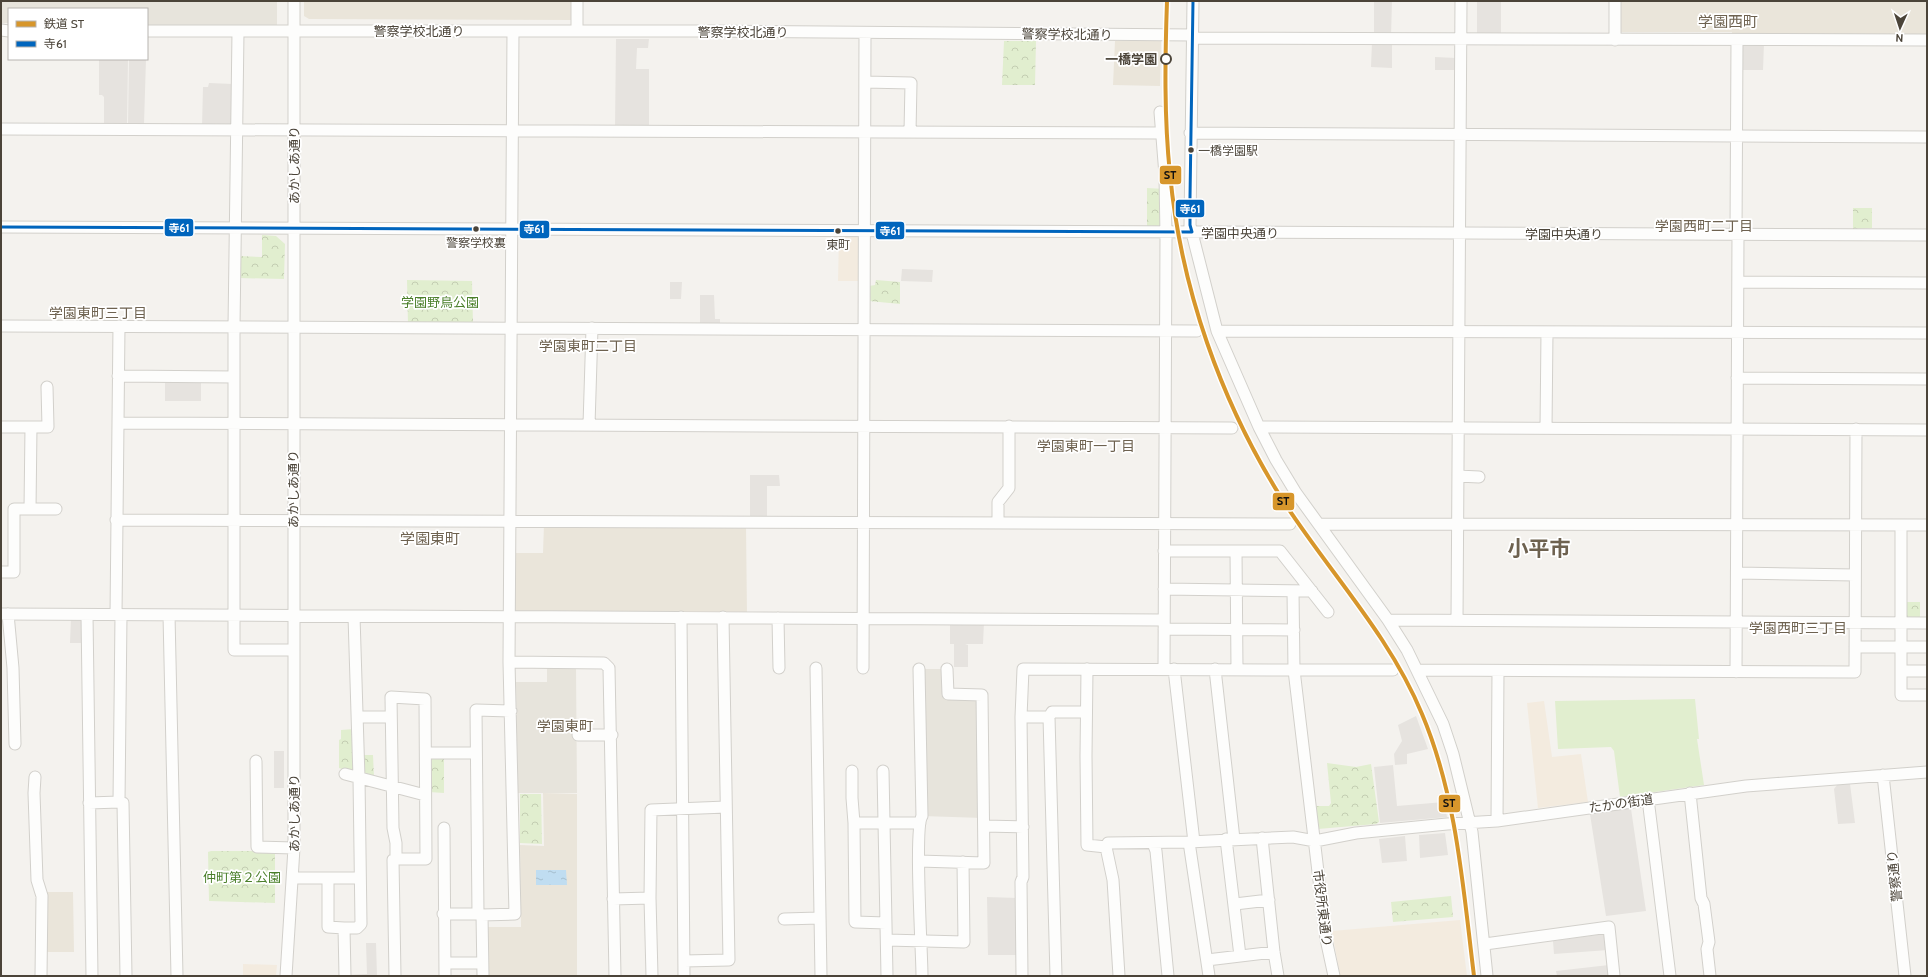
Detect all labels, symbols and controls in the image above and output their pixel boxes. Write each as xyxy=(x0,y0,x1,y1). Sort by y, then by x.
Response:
legend xyxy=(8,8,148,60)
north arrow xyxy=(1880,8,1920,48)
district label: 学園西町 xyxy=(1698,13,1758,31)
text: 鉄道 ST xyxy=(44,16,85,31)
street label: 警察学校北通り xyxy=(373,23,465,39)
street label: 警察学校北通り xyxy=(697,24,789,40)
street label: 警察学校北通り xyxy=(1021,25,1113,43)
text: N xyxy=(1895,31,1904,45)
text: 寺61 xyxy=(44,36,67,51)
place label: 一橋学園 xyxy=(1105,51,1157,67)
marker: 一橋学園 xyxy=(1160,53,1172,65)
street label: あかしあ通り xyxy=(286,126,302,204)
place label: 一橋学園駅 xyxy=(1198,143,1258,158)
marker: 一橋学園駅 xyxy=(1186,145,1196,155)
line badge: ST xyxy=(1159,165,1182,185)
text: ST xyxy=(1164,168,1176,182)
line badge: 寺61 xyxy=(1175,199,1205,218)
text: 寺61 xyxy=(1179,202,1201,216)
district label: 学園西町二丁目 xyxy=(1655,217,1753,235)
line badge: 寺61 xyxy=(164,218,194,237)
line badge: 寺61 xyxy=(519,220,550,239)
text: 寺61 xyxy=(168,221,190,235)
line badge: 寺61 xyxy=(875,221,905,240)
text: 寺61 xyxy=(523,222,545,236)
marker: 警察学校裏 xyxy=(471,224,481,234)
text: 寺61 xyxy=(879,224,901,238)
street label: 学園中央通り xyxy=(1201,225,1279,241)
marker: 東町 xyxy=(833,226,843,236)
street label: 学園中央通り xyxy=(1525,226,1603,242)
place label: 警察学校裏 xyxy=(446,235,506,250)
place label: 東町 xyxy=(826,237,850,252)
park label: 学園野鳥公園 xyxy=(401,294,479,310)
district label: 学園東町三丁目 xyxy=(49,304,147,322)
district label: 学園東町二丁目 xyxy=(539,337,637,355)
district label: 学園東町一丁目 xyxy=(1037,437,1135,455)
street label: あかしあ通り xyxy=(285,450,301,528)
line badge: ST xyxy=(1272,492,1295,511)
text: ST xyxy=(1277,494,1289,508)
district label: 学園東町 xyxy=(400,530,460,548)
district label: 小平市 xyxy=(1508,536,1571,561)
district label: 学園西町三丁目 xyxy=(1749,619,1847,637)
district label: 学園東町 xyxy=(537,717,593,735)
street label: あかしあ通り xyxy=(286,774,302,852)
street label: たかの街道 xyxy=(1588,791,1654,815)
line badge: ST xyxy=(1438,794,1461,813)
text: ST xyxy=(1443,796,1455,810)
street label: 警察通り xyxy=(1883,849,1905,903)
street label: 市役所東通り xyxy=(1310,868,1336,948)
park label: 仲町第２公園 xyxy=(203,869,281,885)

